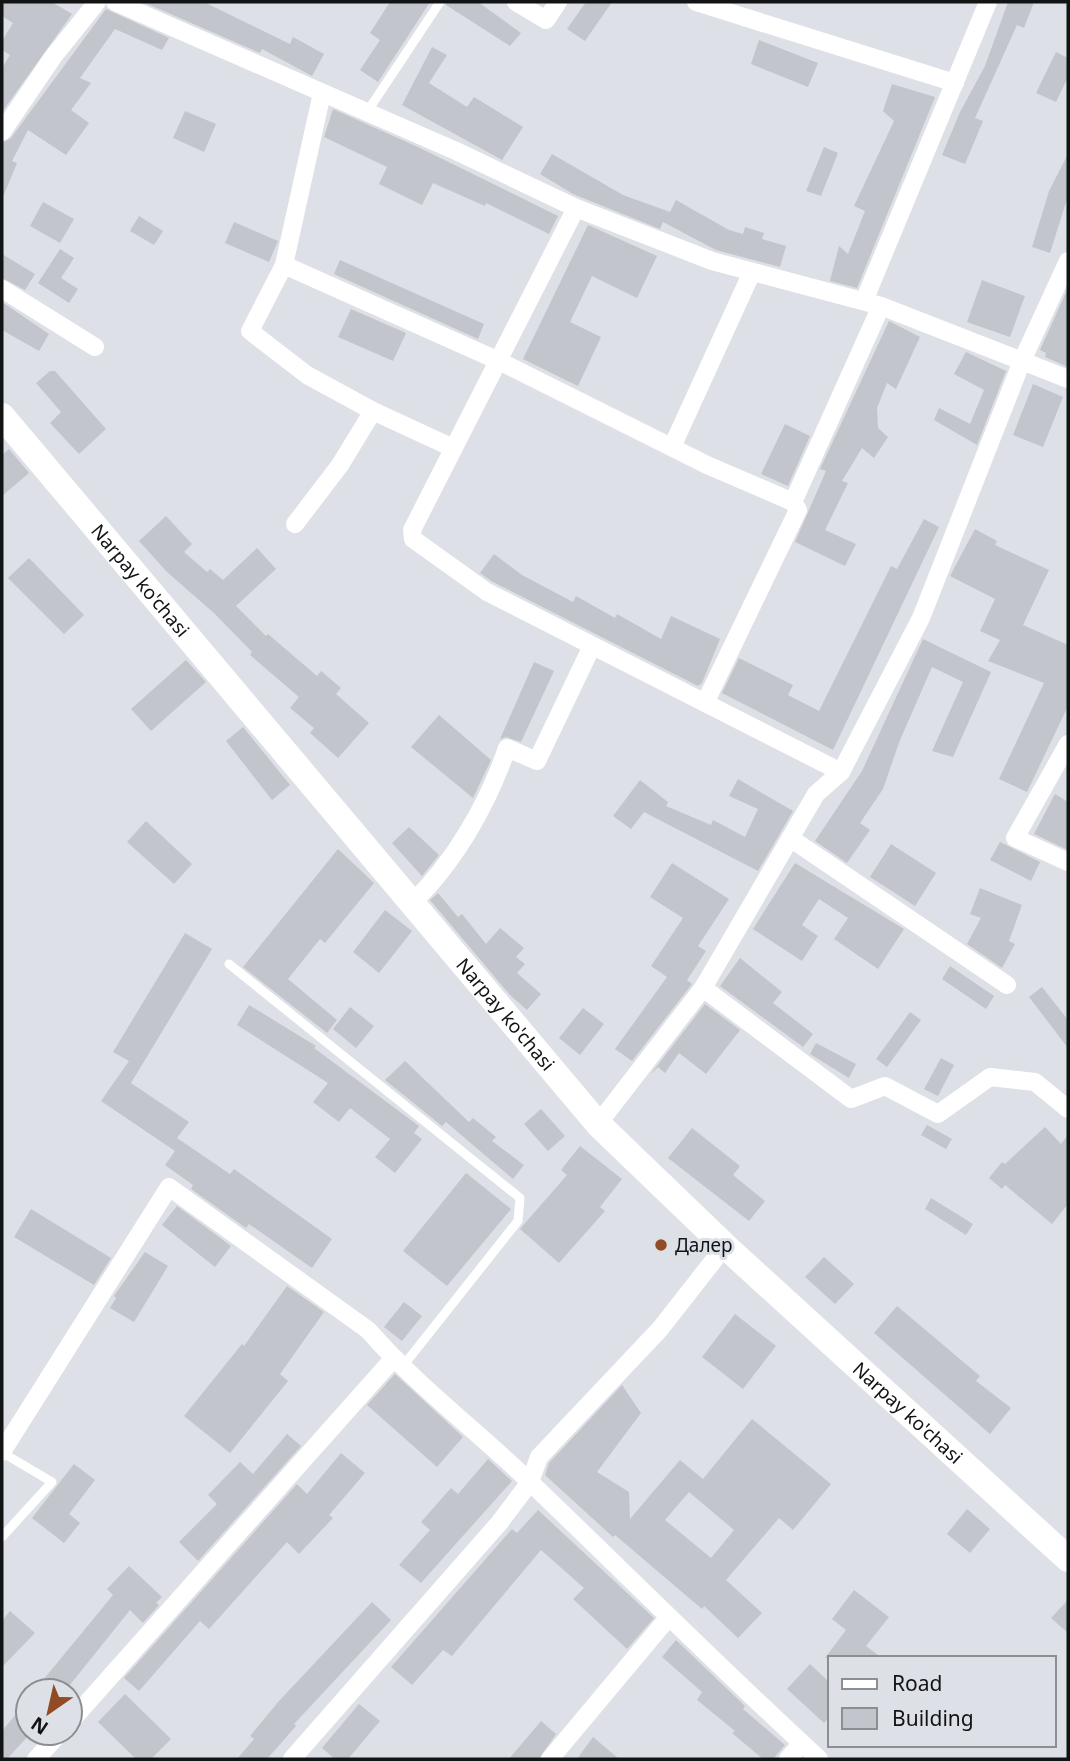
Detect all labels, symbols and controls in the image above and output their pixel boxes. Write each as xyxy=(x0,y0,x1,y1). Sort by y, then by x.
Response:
street label: Narpay ko'chasi xyxy=(85,518,196,642)
street label: Narpay ko'chasi xyxy=(451,952,561,1076)
place label: Далер xyxy=(675,1232,733,1258)
marker: Далер xyxy=(653,1237,669,1253)
street label: Narpay ko'chasi xyxy=(847,1356,968,1470)
legend xyxy=(828,1656,1056,1747)
text: Road xyxy=(892,1669,942,1697)
north arrow xyxy=(14,1677,84,1747)
text: Building xyxy=(892,1704,974,1732)
text: N xyxy=(26,1711,53,1741)

